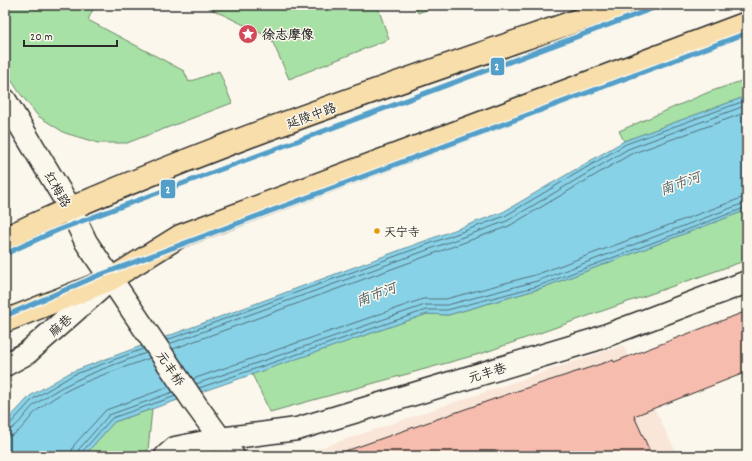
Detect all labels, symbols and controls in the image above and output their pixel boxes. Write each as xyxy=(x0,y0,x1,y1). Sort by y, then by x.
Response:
scale bar xyxy=(24,22,117,48)
place icon: 徐志摩像 xyxy=(237,23,259,45)
place label: 徐志摩像 xyxy=(262,27,314,46)
text: 20 m xyxy=(30,29,53,46)
line badge: 2 xyxy=(490,57,505,76)
text: 2 xyxy=(495,60,500,76)
street label: 延陵中路 xyxy=(284,100,340,135)
water label: 南市河 xyxy=(658,168,706,201)
street label: 红梅路 xyxy=(38,169,74,212)
line badge: 2 xyxy=(160,179,176,199)
text: 2 xyxy=(166,183,171,199)
place label: 天宁寺 xyxy=(384,225,420,242)
marker: 天宁寺 xyxy=(372,226,382,236)
water label: 南市河 xyxy=(354,278,402,313)
street label: 麻巷 xyxy=(46,311,78,343)
street label: 元丰桥 xyxy=(150,348,188,391)
street label: 元丰巷 xyxy=(466,360,509,389)

